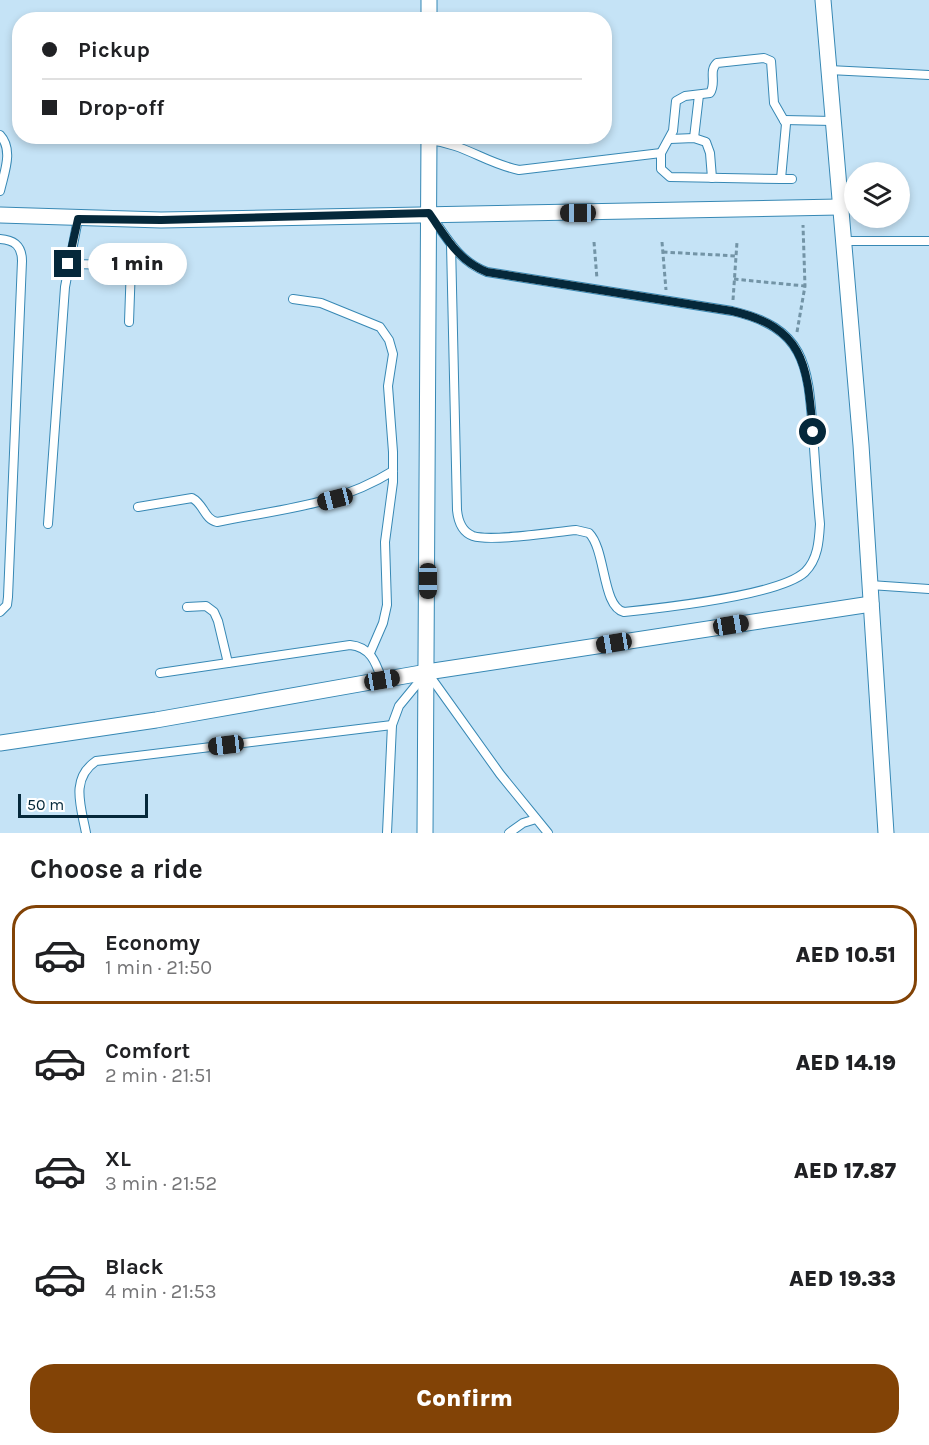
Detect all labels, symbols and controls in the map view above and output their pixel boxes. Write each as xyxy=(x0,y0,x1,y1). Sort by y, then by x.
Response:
text: Pickup xyxy=(78,37,150,63)
text: Drop-off xyxy=(78,95,164,121)
map controls xyxy=(844,162,910,228)
button: layers xyxy=(844,162,910,228)
car xyxy=(560,204,596,222)
callout: 1 min xyxy=(89,243,188,285)
route end xyxy=(54,250,81,277)
text: 1 min xyxy=(111,252,164,275)
route start xyxy=(799,418,826,445)
car xyxy=(315,486,355,512)
car xyxy=(419,563,437,599)
car xyxy=(712,613,750,637)
car xyxy=(595,631,633,655)
car xyxy=(363,668,401,692)
car xyxy=(207,734,245,756)
scale bar xyxy=(18,791,148,818)
text: 50 m xyxy=(27,795,64,814)
text: Choose a ride xyxy=(30,853,203,885)
icon: car xyxy=(33,928,87,982)
text: Economy xyxy=(105,930,200,956)
text: AED 10.51 xyxy=(795,942,896,968)
text: 1 min · 21:50 xyxy=(105,956,212,979)
icon: car xyxy=(33,1036,87,1090)
text: Comfort xyxy=(105,1038,190,1064)
text: AED 14.19 xyxy=(795,1050,896,1076)
text: 2 min · 21:51 xyxy=(105,1064,212,1087)
icon: car xyxy=(33,1144,87,1198)
text: XL xyxy=(105,1146,131,1172)
text: AED 17.87 xyxy=(794,1158,896,1184)
text: 3 min · 21:52 xyxy=(105,1172,217,1195)
icon: car xyxy=(33,1252,87,1306)
text: Black xyxy=(105,1254,164,1280)
text: AED 19.33 xyxy=(789,1266,896,1292)
text: 4 min · 21:53 xyxy=(105,1280,217,1303)
button: Confirm xyxy=(30,1364,899,1433)

